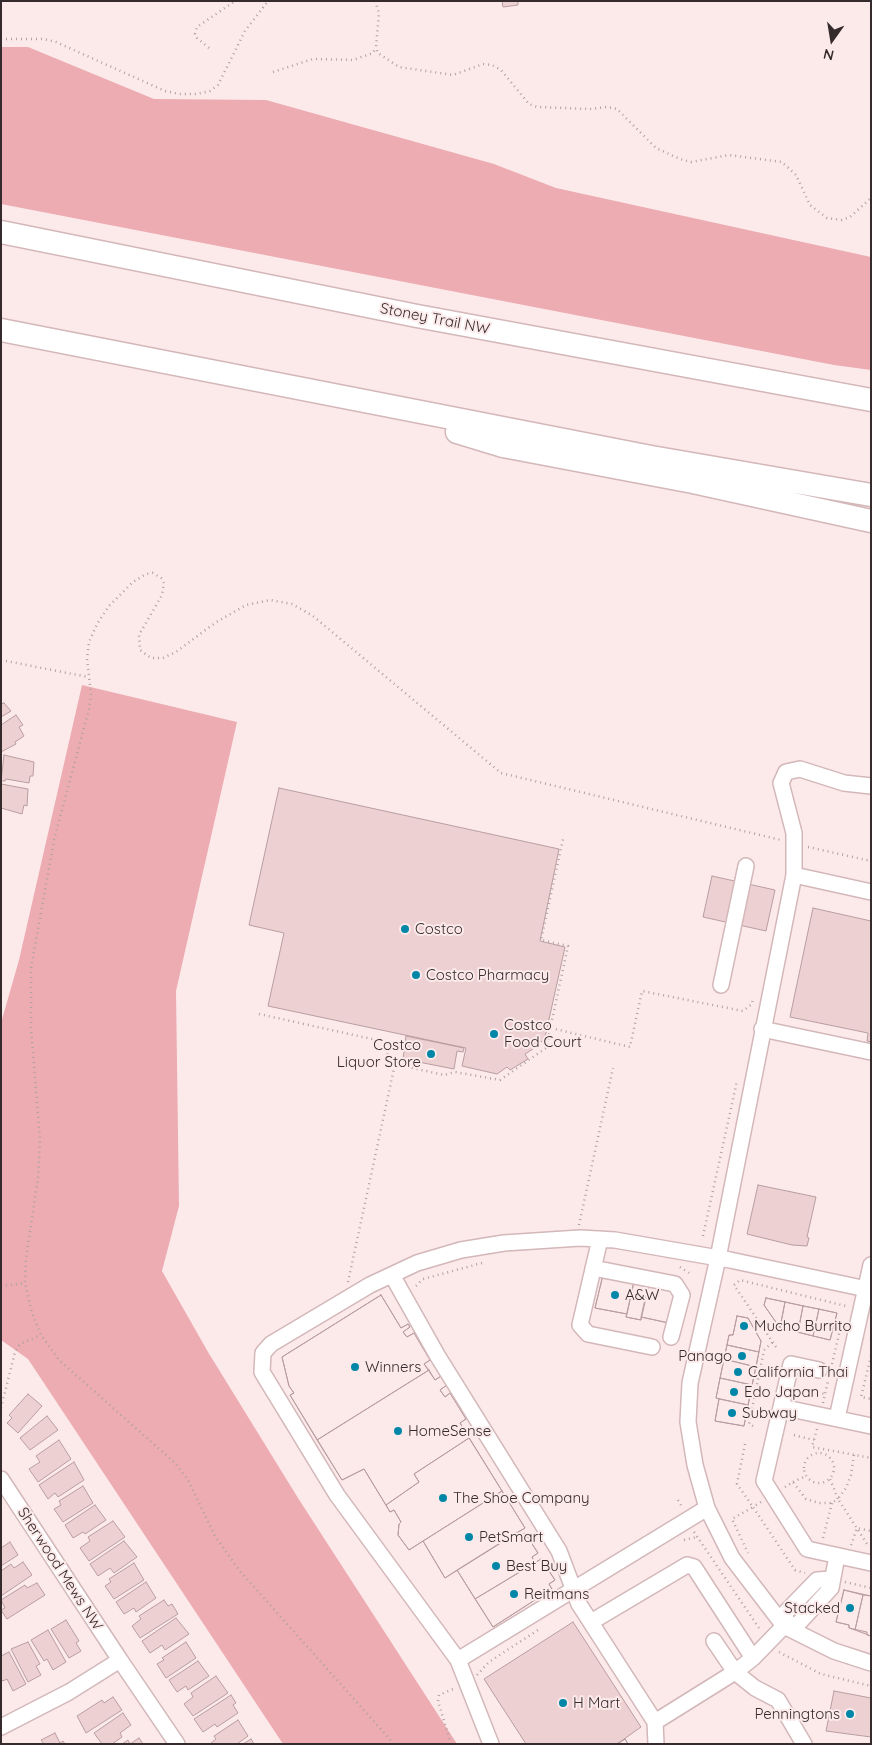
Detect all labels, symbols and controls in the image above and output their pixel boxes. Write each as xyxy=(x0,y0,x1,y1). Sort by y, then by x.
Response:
north arrow xyxy=(807,15,857,65)
text: N xyxy=(822,45,836,65)
street label: Stoney Trail NW xyxy=(379,300,491,338)
place label: Costco xyxy=(415,920,463,938)
marker: Costco xyxy=(399,923,411,935)
place label: Costco Pharmacy xyxy=(426,966,549,984)
marker: Costco Pharmacy xyxy=(410,969,422,981)
place label: Costco Food Court xyxy=(504,1016,582,1051)
marker: Costco Food Court xyxy=(488,1028,500,1040)
place label: Costco Liquor Store xyxy=(337,1036,421,1071)
marker: Costco Liquor Store xyxy=(425,1048,437,1060)
place label: A&W xyxy=(625,1286,659,1304)
marker: A&W xyxy=(609,1289,621,1301)
place label: Mucho Burrito xyxy=(754,1317,852,1335)
marker: Mucho Burrito xyxy=(738,1320,750,1332)
place label: Panago xyxy=(678,1347,732,1365)
marker: Panago xyxy=(736,1350,748,1362)
place label: Winners xyxy=(365,1358,421,1376)
marker: Winners xyxy=(349,1361,361,1373)
place label: California Thai xyxy=(748,1363,848,1381)
marker: California Thai xyxy=(732,1366,744,1378)
place label: Edo Japan xyxy=(744,1383,819,1401)
marker: Edo Japan xyxy=(728,1386,740,1398)
place label: Subway xyxy=(742,1404,797,1422)
marker: Subway xyxy=(726,1407,738,1419)
place label: HomeSense xyxy=(408,1422,491,1440)
marker: HomeSense xyxy=(392,1425,404,1437)
place label: The Shoe Company xyxy=(453,1489,590,1507)
marker: The Shoe Company xyxy=(437,1492,449,1504)
street label: Sherwood Mews NW xyxy=(13,1504,107,1634)
place label: PetSmart xyxy=(479,1528,543,1546)
marker: PetSmart xyxy=(463,1531,475,1543)
place label: Best Buy xyxy=(506,1557,567,1575)
marker: Best Buy xyxy=(490,1560,502,1572)
place label: Reitmans xyxy=(524,1585,589,1603)
marker: Reitmans xyxy=(508,1588,520,1600)
place label: Stacked xyxy=(784,1599,840,1617)
marker: Stacked xyxy=(844,1602,856,1614)
place label: H Mart xyxy=(573,1694,620,1712)
marker: H Mart xyxy=(557,1697,569,1709)
place label: Penningtons xyxy=(754,1705,840,1723)
marker: Penningtons xyxy=(844,1708,856,1720)

